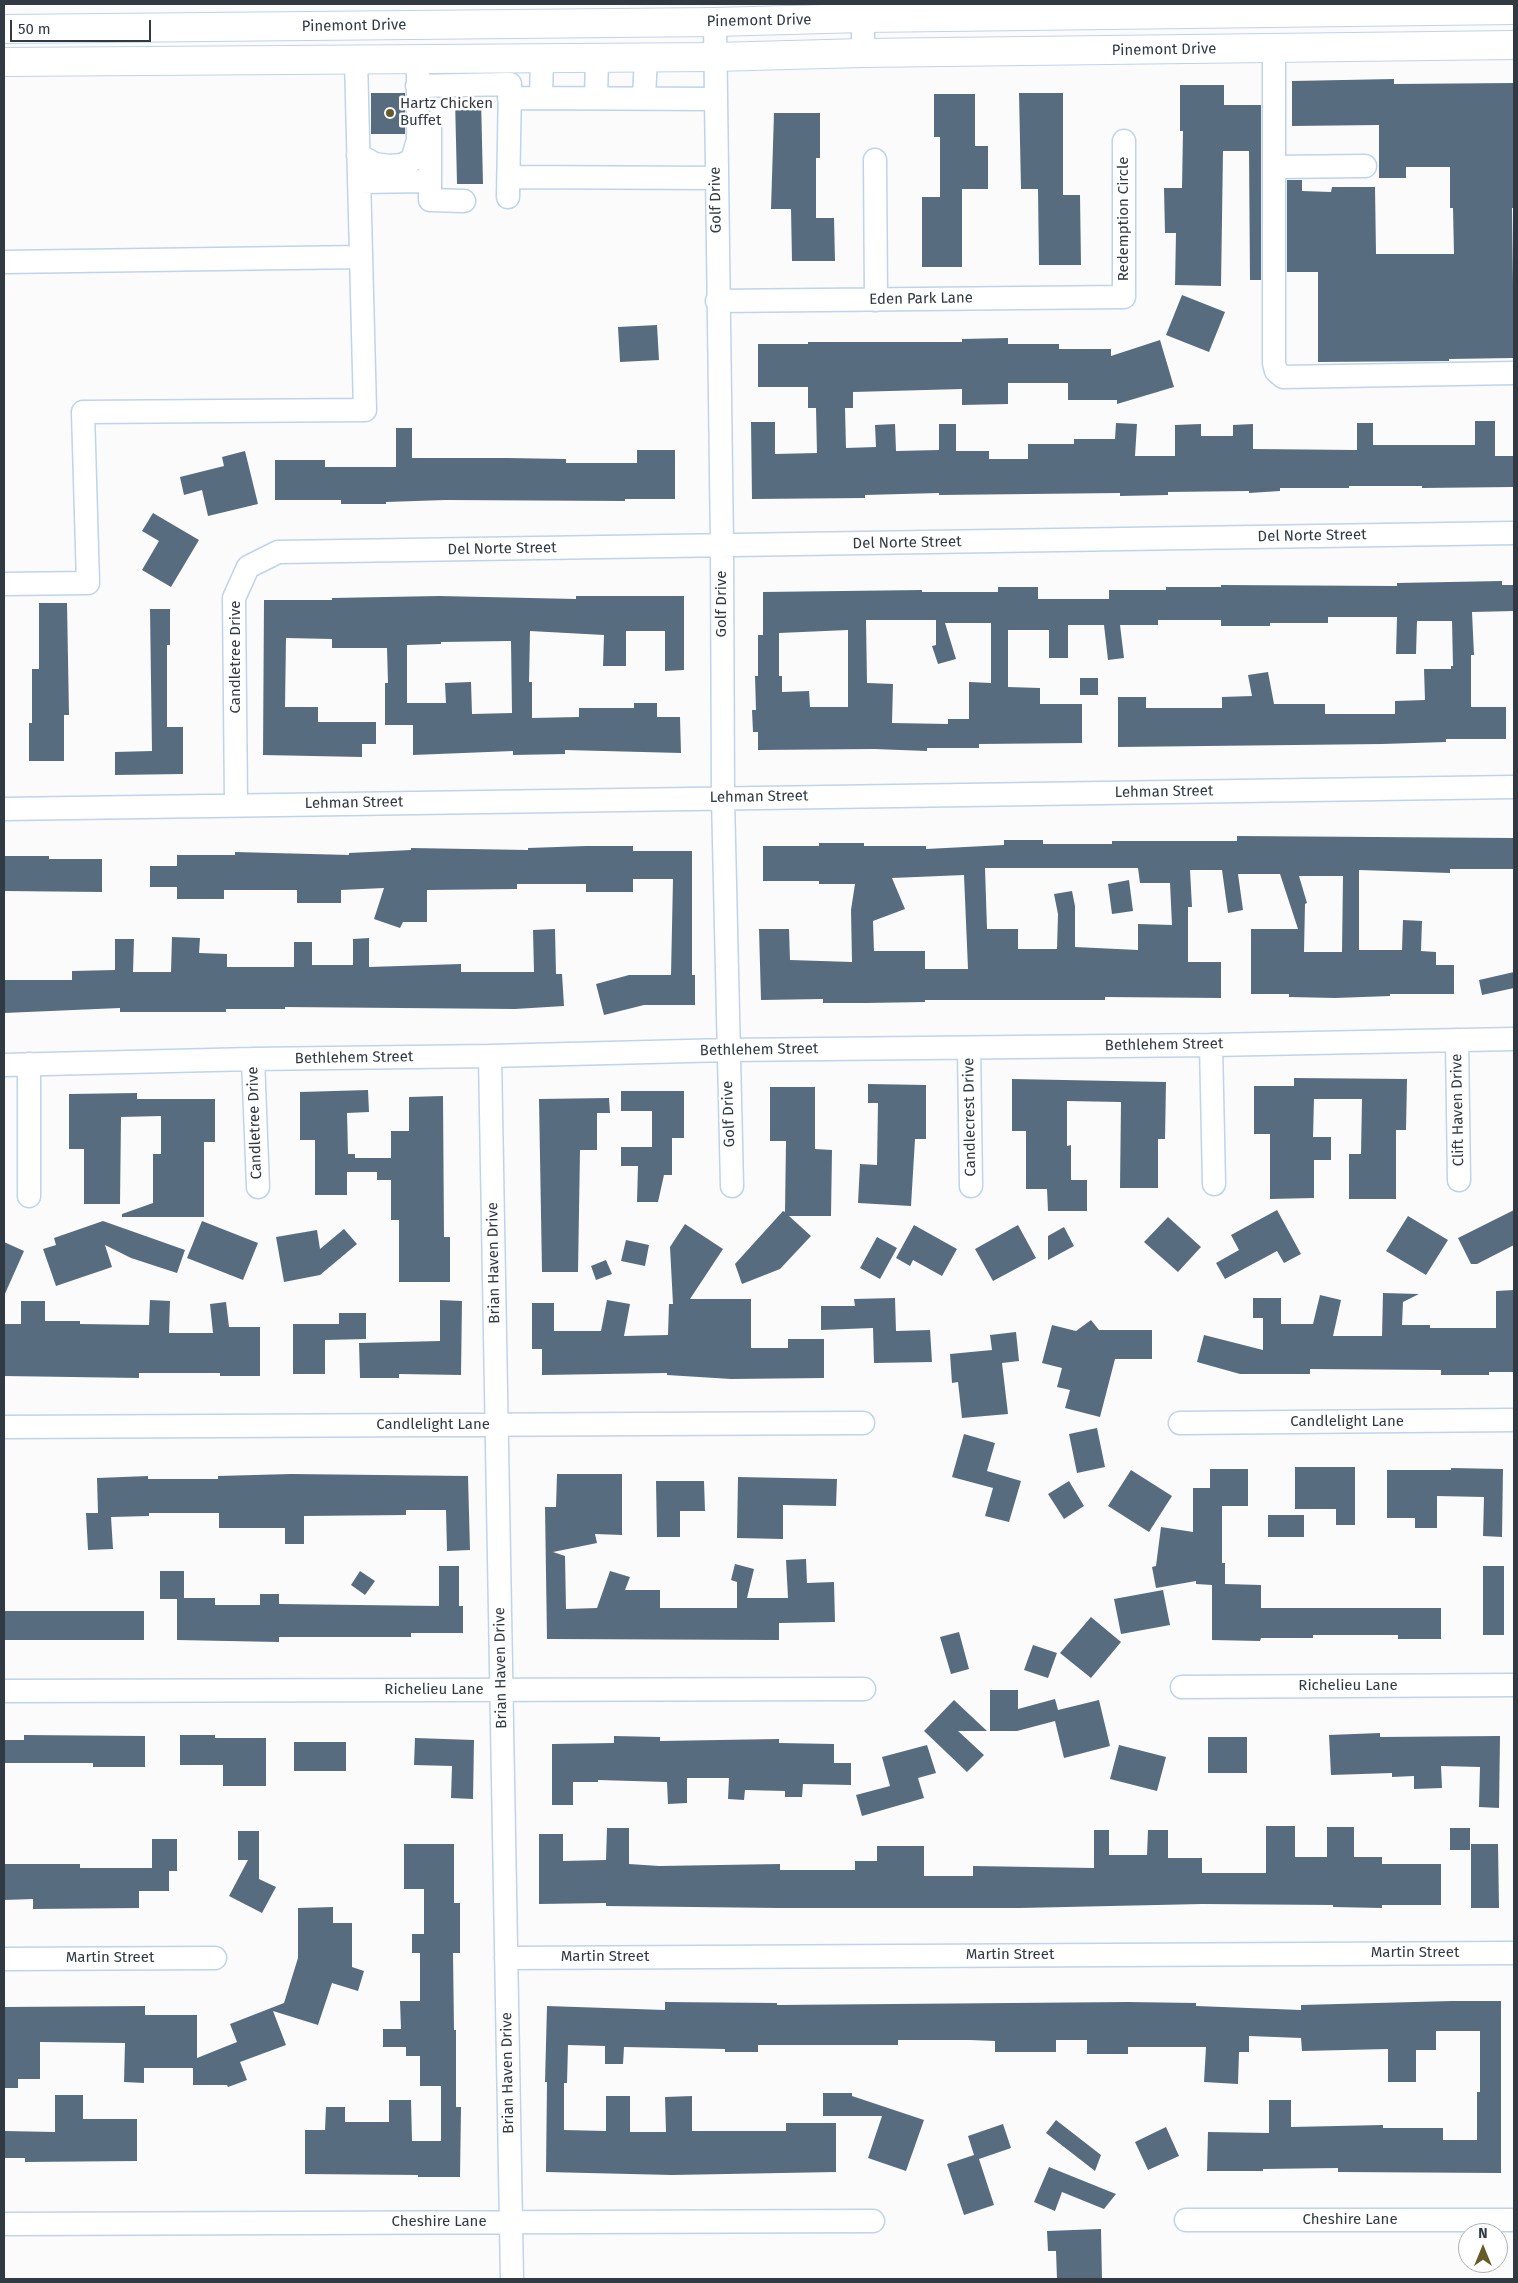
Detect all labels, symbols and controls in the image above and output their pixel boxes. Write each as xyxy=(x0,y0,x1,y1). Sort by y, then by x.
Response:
scale bar xyxy=(12,10,154,42)
street label: Pinemont Drive xyxy=(706,11,812,31)
street label: Pinemont Drive xyxy=(301,16,407,36)
text: 50 m xyxy=(18,20,51,38)
street label: Pinemont Drive xyxy=(1111,40,1217,60)
place label: Hartz Chicken Buffet xyxy=(400,95,493,130)
marker: Hartz Chicken Buffet xyxy=(384,107,396,119)
street label: Redemption Circle xyxy=(1115,157,1133,281)
street label: Golf Drive xyxy=(706,166,726,234)
street label: Eden Park Lane xyxy=(869,289,973,309)
street label: Del Norte Street xyxy=(1257,526,1367,546)
street label: Del Norte Street xyxy=(852,533,962,553)
street label: Del Norte Street xyxy=(447,539,557,559)
street label: Golf Drive xyxy=(713,571,731,637)
street label: Candletree Drive xyxy=(227,601,245,713)
street label: Lehman Street xyxy=(1115,782,1213,802)
street label: Lehman Street xyxy=(710,787,808,807)
street label: Lehman Street xyxy=(305,793,403,813)
street label: Bethlehem Street xyxy=(1105,1035,1223,1055)
street label: Bethlehem Street xyxy=(700,1040,818,1060)
street label: Bethlehem Street xyxy=(295,1048,413,1068)
street label: Clift Haven Drive xyxy=(1448,1053,1468,1167)
street label: Candlecrest Drive xyxy=(960,1057,980,1177)
street label: Candletree Drive xyxy=(244,1066,266,1180)
street label: Golf Drive xyxy=(719,1080,739,1148)
street label: Brian Haven Drive xyxy=(484,1202,504,1324)
street label: Candlelight Lane xyxy=(1290,1413,1404,1431)
street label: Candlelight Lane xyxy=(376,1416,490,1434)
street label: Brian Haven Drive xyxy=(491,1607,511,1729)
street label: Richelieu Lane xyxy=(1298,1677,1398,1695)
street label: Richelieu Lane xyxy=(384,1681,484,1699)
street label: Martin Street xyxy=(1371,1944,1459,1962)
street label: Martin Street xyxy=(966,1946,1054,1964)
street label: Martin Street xyxy=(561,1948,649,1966)
street label: Martin Street xyxy=(66,1949,154,1967)
street label: Brian Haven Drive xyxy=(498,2012,518,2134)
street label: Cheshire Lane xyxy=(1302,2211,1398,2229)
street label: Cheshire Lane xyxy=(391,2213,487,2231)
north arrow xyxy=(1458,2223,1508,2273)
text: N xyxy=(1478,2225,1488,2242)

